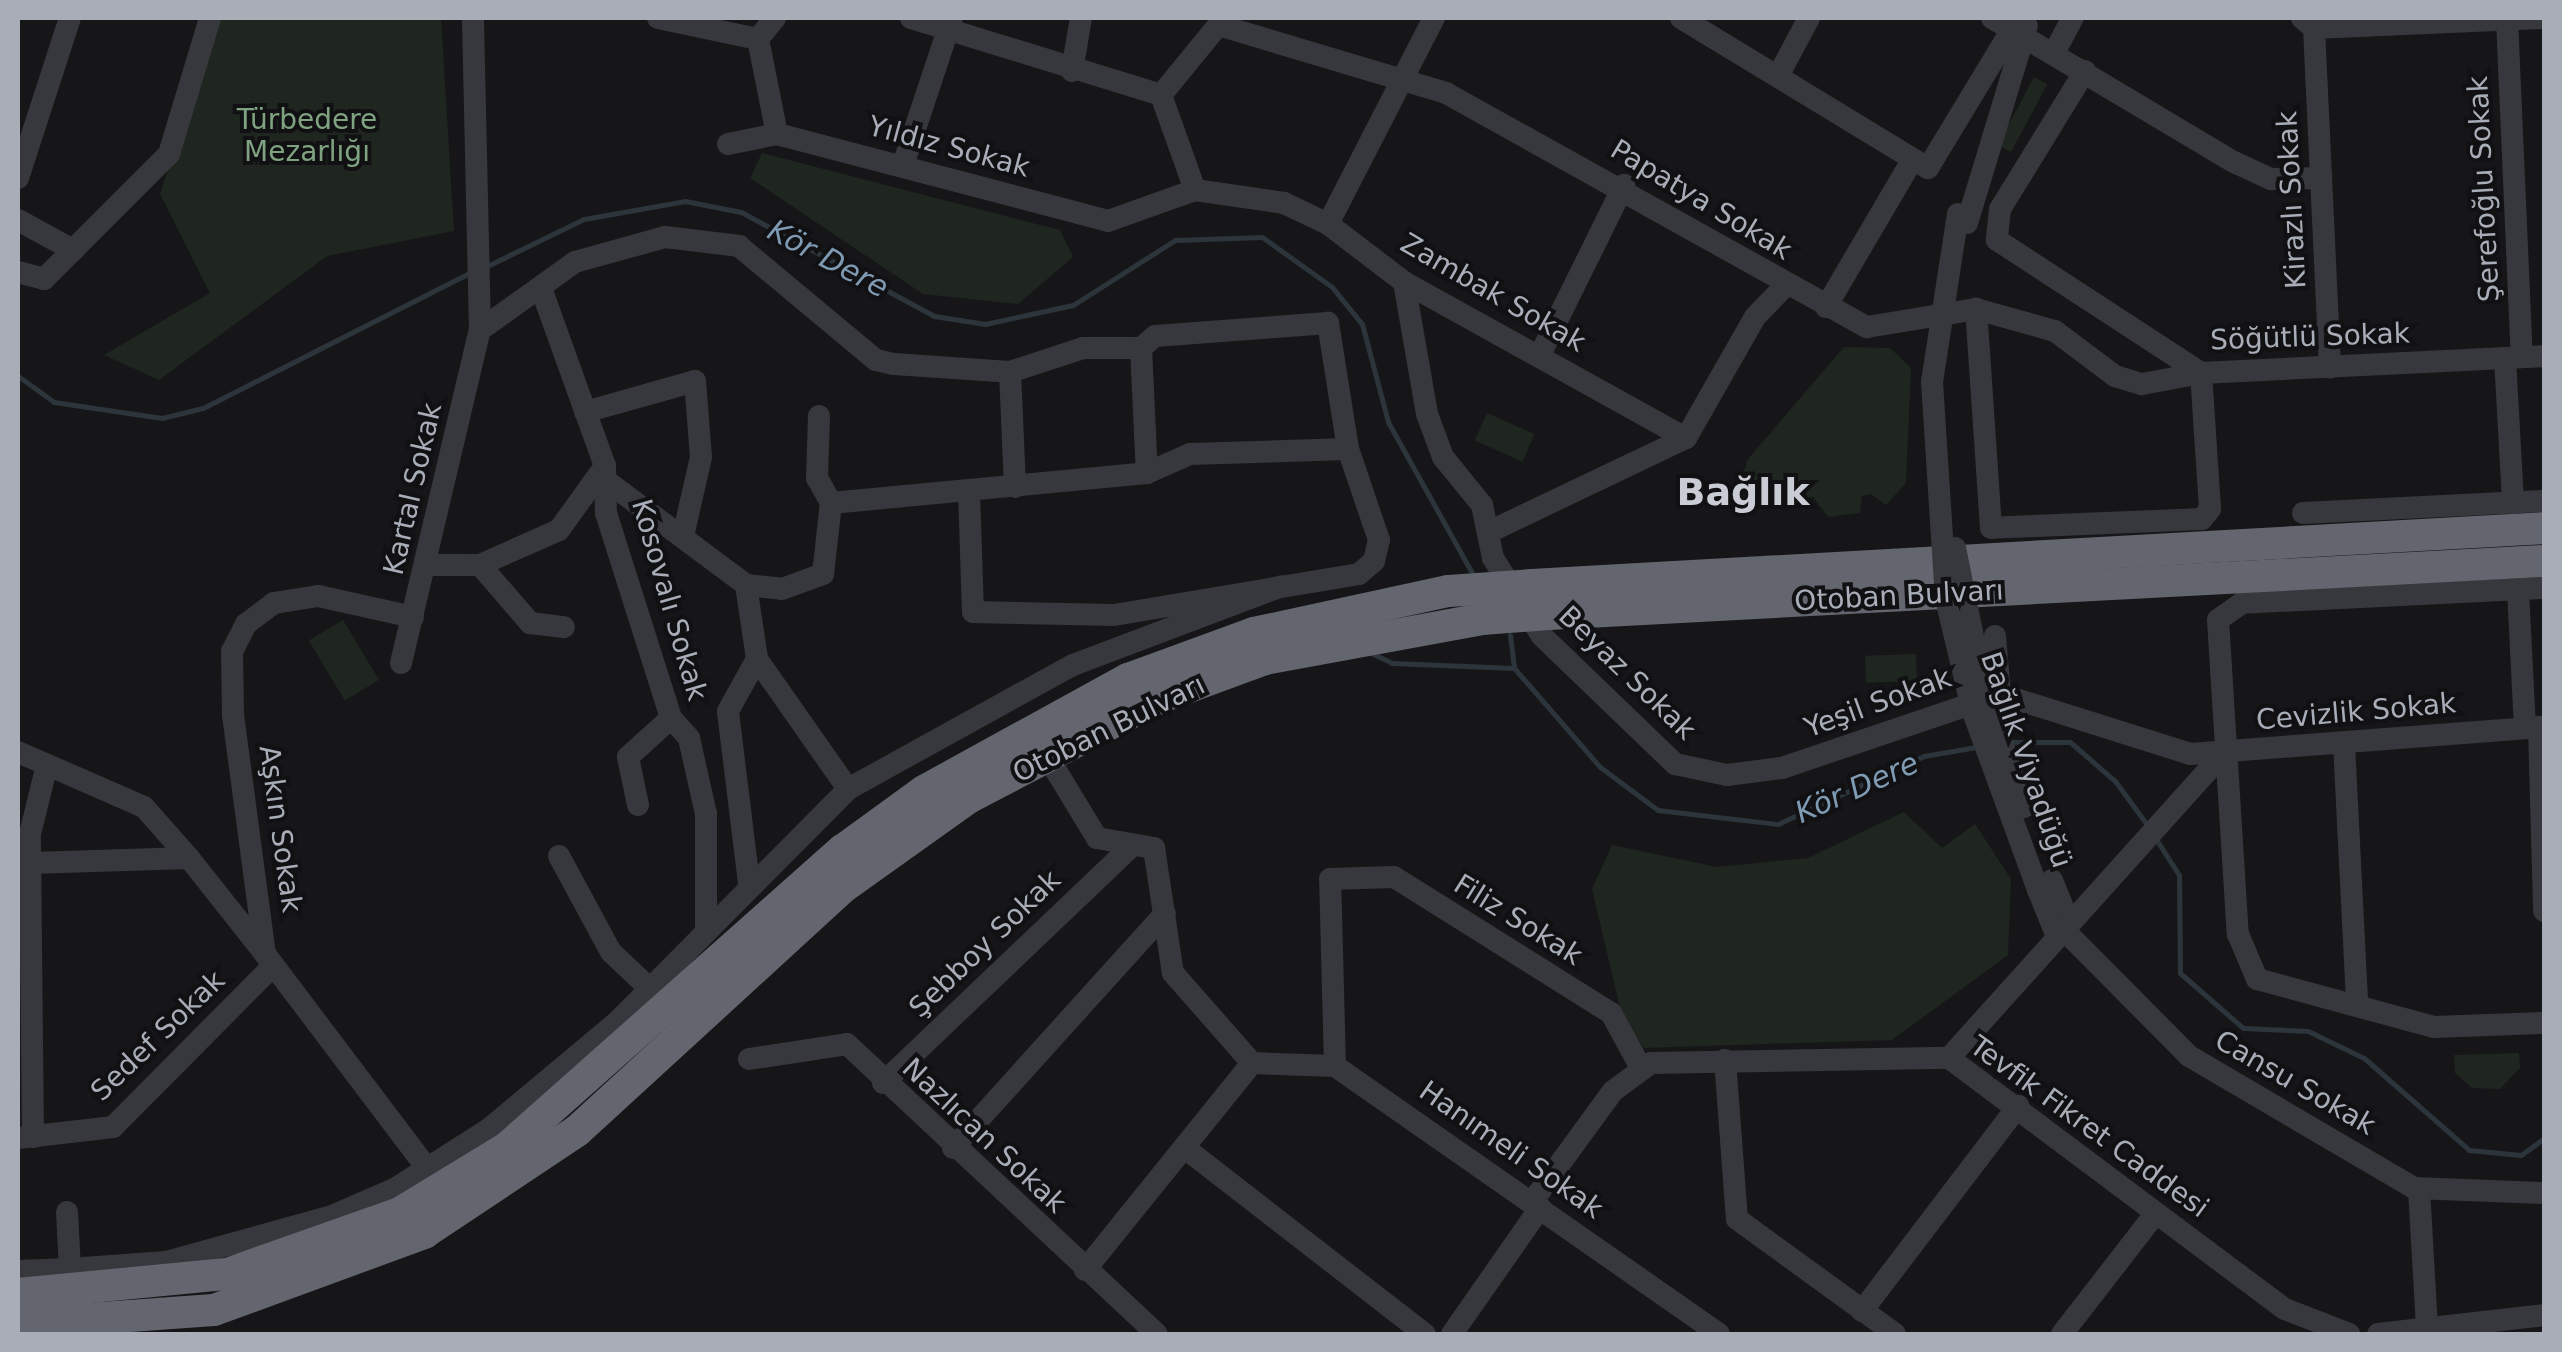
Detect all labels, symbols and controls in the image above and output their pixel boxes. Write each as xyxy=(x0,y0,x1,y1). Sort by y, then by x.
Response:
street label: Şerefoğlu Sokak xyxy=(2461,75,2507,303)
park label: Türbedere Mezarlığı xyxy=(237,103,377,169)
street label: Yıldız Sokak xyxy=(865,109,1033,185)
street label: Kirazlı Sokak xyxy=(2271,110,2313,290)
street label: Papatya Sokak xyxy=(1604,133,1798,267)
water label: Kör Dere xyxy=(762,212,894,306)
street label: Zambak Sokak xyxy=(1395,227,1591,359)
street label: Söğütlü Sokak xyxy=(2210,317,2410,357)
street label: Kartal Sokak xyxy=(377,400,449,578)
district label: Bağlık xyxy=(1676,470,1810,516)
street label: Kosovalı Sokak xyxy=(624,495,714,705)
street label: Otoban Bulvarı xyxy=(1794,574,2004,618)
street label: Beyaz Sokak xyxy=(1551,599,1703,747)
street label: Bağlık Viyadüğü xyxy=(1973,648,2079,872)
street label: Yeşil Sokak xyxy=(1800,661,1956,745)
street label: Otoban Bulvarı xyxy=(1007,668,1211,790)
street label: Cevizlik Sokak xyxy=(2255,687,2457,737)
street label: Aşkın Sokak xyxy=(252,743,308,915)
water label: Kör Dere xyxy=(1790,745,1924,831)
street label: Şebboy Sokak xyxy=(902,863,1068,1025)
street label: Filiz Sokak xyxy=(1448,867,1588,973)
street label: Sedef Sokak xyxy=(84,964,232,1108)
street label: Cansu Sokak xyxy=(2209,1024,2381,1142)
street label: Tevfik Fikret Caddesi xyxy=(1963,1029,2215,1225)
street label: Nazlıcan Sokak xyxy=(895,1052,1073,1220)
street label: Hanımeli Sokak xyxy=(1413,1074,1609,1226)

